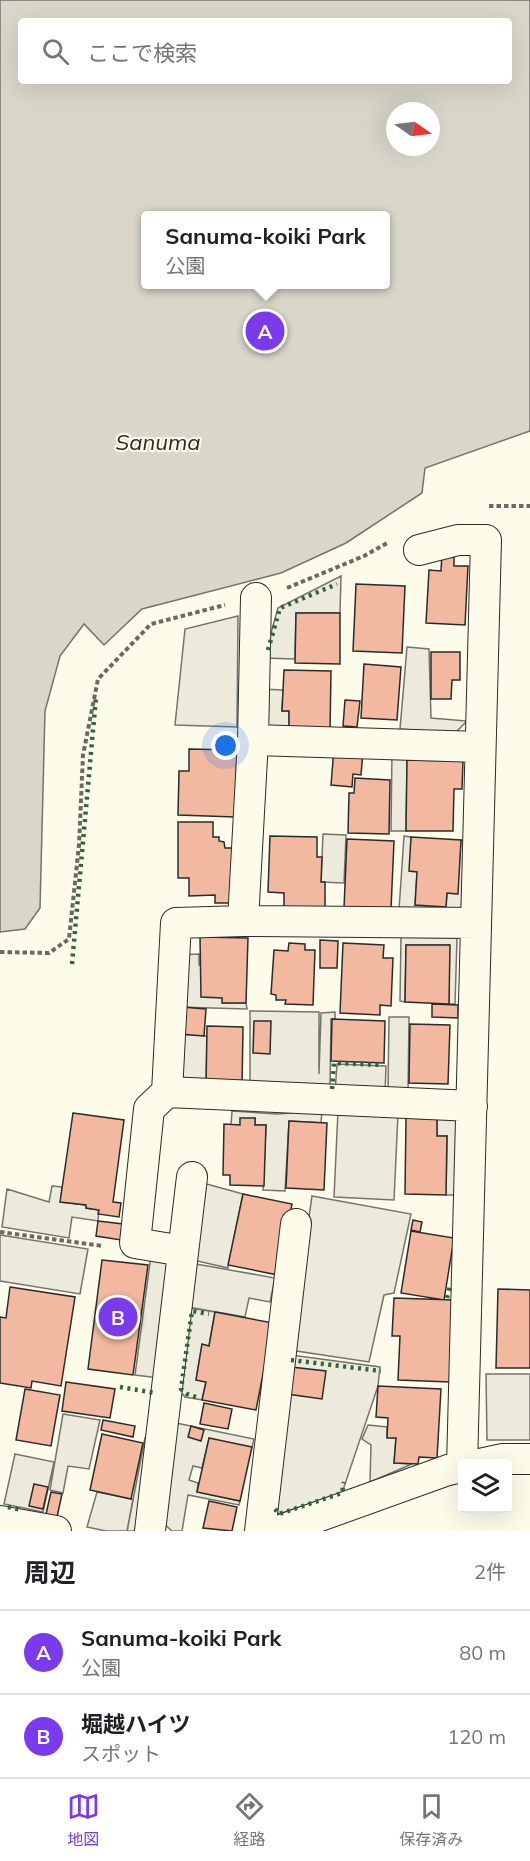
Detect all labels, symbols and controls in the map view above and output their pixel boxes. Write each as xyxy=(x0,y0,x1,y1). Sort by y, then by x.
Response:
search box xyxy=(18,18,512,84)
icon: search xyxy=(39,35,72,68)
text: ここで検索 xyxy=(87,39,197,67)
north arrow xyxy=(386,102,440,156)
popup xyxy=(141,211,390,289)
text: Sanuma-koiki Park xyxy=(165,222,366,250)
text: 公園 xyxy=(165,253,205,278)
pin: A xyxy=(246,308,284,354)
water label: Sanuma xyxy=(115,428,201,456)
your location xyxy=(211,731,240,760)
pin: B xyxy=(98,1294,138,1340)
map controls xyxy=(458,1459,512,1513)
button: layers xyxy=(458,1459,512,1513)
text: 周辺 xyxy=(24,1556,76,1589)
text: 2件 xyxy=(474,1559,506,1584)
text: Sanuma-koiki Park xyxy=(81,1624,281,1652)
text: A xyxy=(36,1640,51,1665)
text: 80 m xyxy=(459,1640,506,1665)
text: 公園 xyxy=(81,1655,121,1680)
text: 堀越ハイツ xyxy=(81,1710,191,1738)
text: B xyxy=(37,1724,50,1749)
text: 120 m xyxy=(447,1724,506,1749)
text: スポット xyxy=(81,1741,161,1766)
tab: 地図 xyxy=(67,1790,100,1850)
tab: 経路 xyxy=(233,1790,266,1850)
tab: 保存済み xyxy=(399,1790,463,1850)

